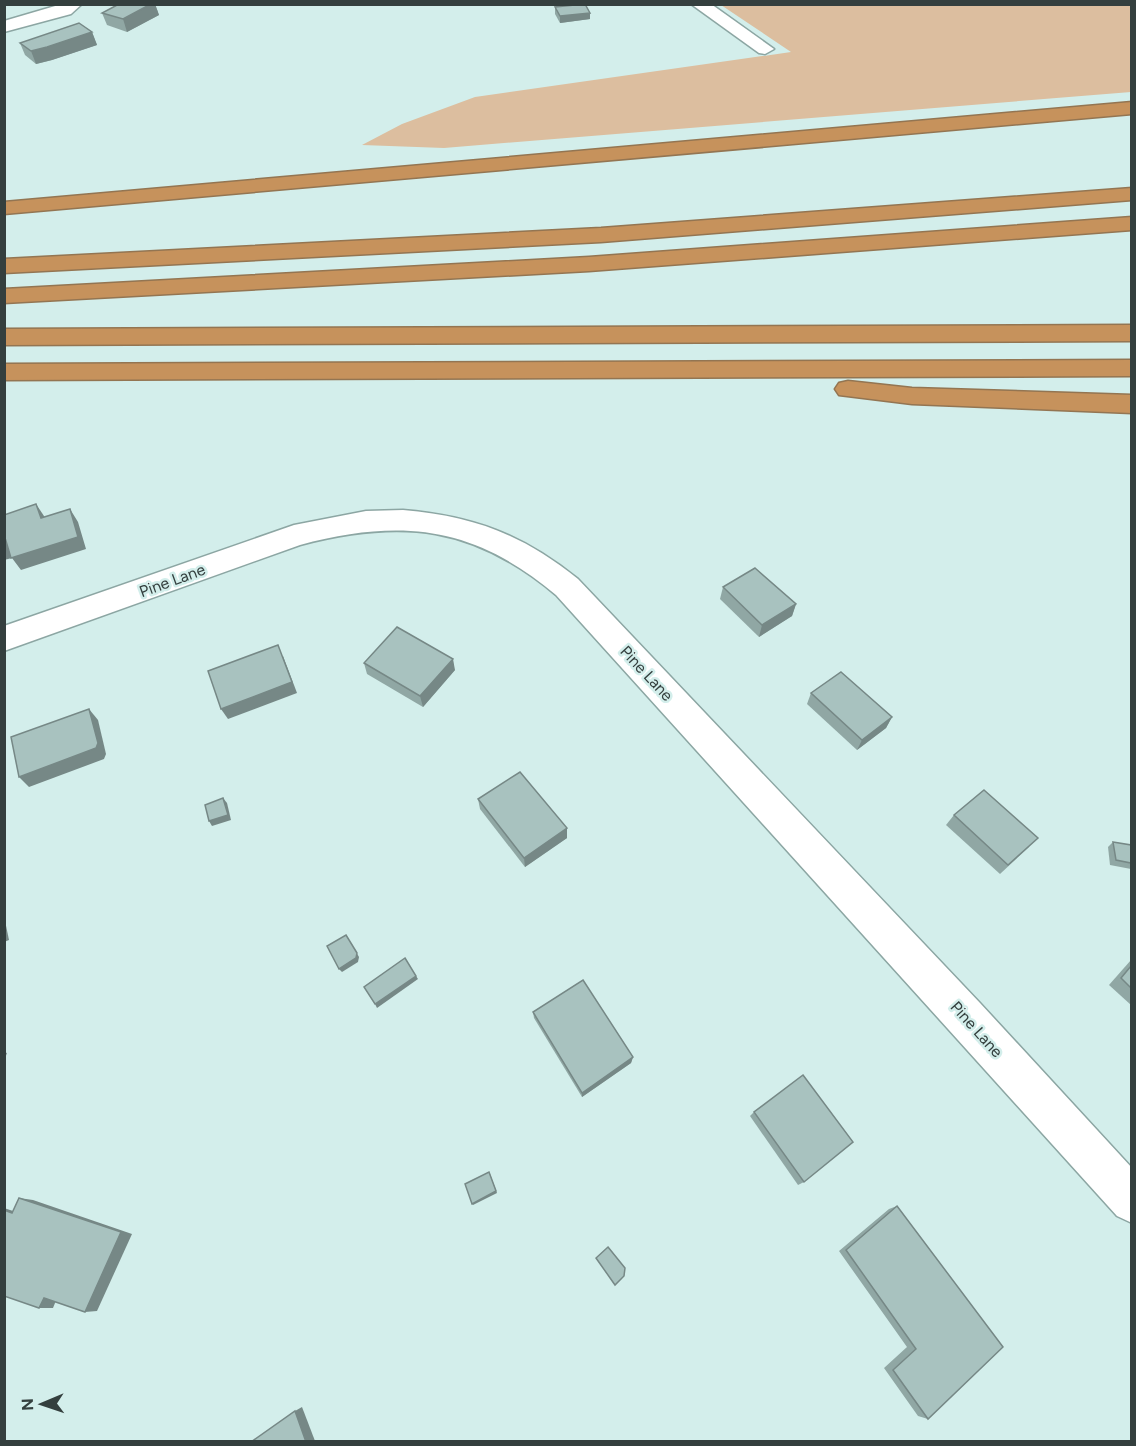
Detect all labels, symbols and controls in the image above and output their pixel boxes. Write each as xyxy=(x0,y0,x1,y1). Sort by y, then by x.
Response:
street label: Pine Lane xyxy=(137,560,208,601)
street label: Pine Lane xyxy=(616,642,677,705)
street label: Pine Lane xyxy=(947,997,1007,1061)
north arrow xyxy=(12,1374,72,1434)
text: N xyxy=(18,1398,37,1411)

